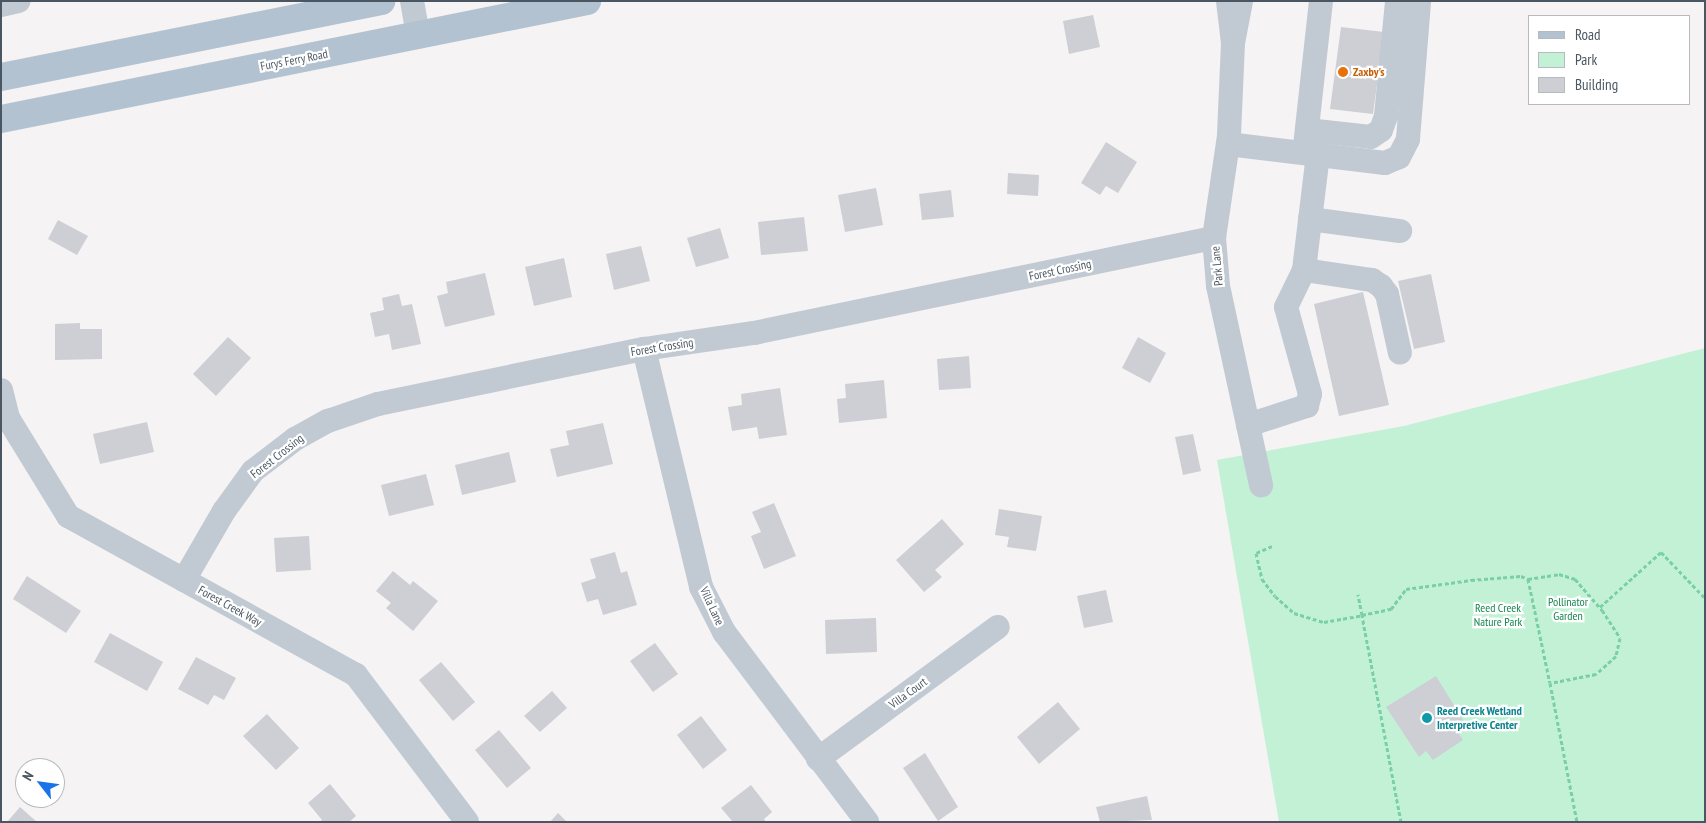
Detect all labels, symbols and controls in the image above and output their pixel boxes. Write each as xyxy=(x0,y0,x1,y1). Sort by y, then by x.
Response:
legend xyxy=(1528,15,1691,105)
text: Road xyxy=(1575,25,1601,44)
street label: Furys Ferry Road xyxy=(259,46,329,74)
text: Park xyxy=(1575,50,1597,69)
place label: Zaxby's xyxy=(1353,65,1385,79)
marker: Zaxby's xyxy=(1337,66,1349,78)
text: Building xyxy=(1575,75,1618,94)
street label: Park Lane xyxy=(1208,245,1226,287)
street label: Forest Crossing xyxy=(1028,256,1092,284)
street label: Forest Crossing xyxy=(630,335,694,359)
street label: Forest Crossing xyxy=(248,431,306,481)
street label: Forest Creek Way xyxy=(196,583,264,629)
street label: Villa Lane xyxy=(697,584,727,628)
park label: Pollinator Garden xyxy=(1548,595,1588,623)
park label: Reed Creek Nature Park xyxy=(1474,601,1522,629)
street label: Villa Court xyxy=(886,674,930,712)
place label: Reed Creek Wetland Interpretive Center xyxy=(1437,704,1522,732)
marker: Reed Creek Wetland Interpretive Center xyxy=(1421,712,1433,724)
north arrow xyxy=(15,758,65,808)
text: N xyxy=(18,768,38,784)

